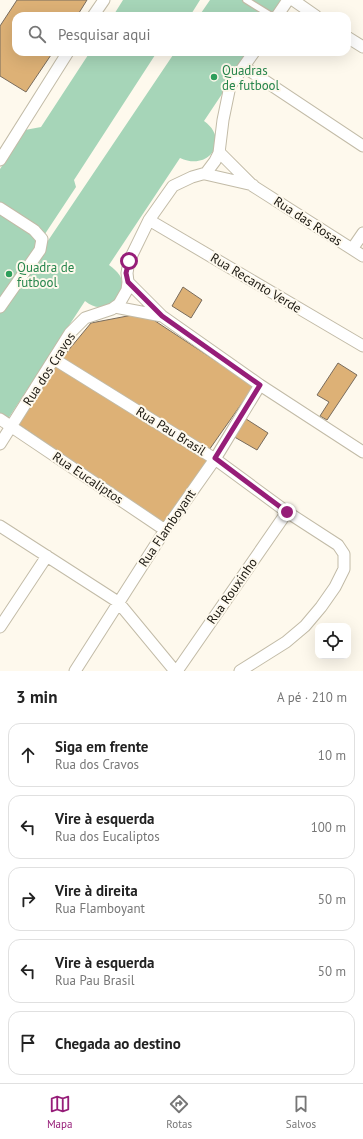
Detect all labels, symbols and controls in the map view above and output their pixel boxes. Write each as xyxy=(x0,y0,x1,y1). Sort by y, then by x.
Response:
search box xyxy=(12,12,351,56)
icon: search xyxy=(26,23,48,45)
text: Pesquisar aqui xyxy=(58,25,150,44)
place label: Quadras de futbool xyxy=(222,62,280,94)
marker: Quadras de futbool xyxy=(209,72,219,82)
street label: Rua das Rosas xyxy=(270,193,346,249)
street label: Rua Recanto Verde xyxy=(207,249,305,317)
route start xyxy=(120,252,138,270)
place label: Quadra de futbool xyxy=(17,259,74,291)
marker: Quadra de futbool xyxy=(4,269,14,279)
street label: Rua dos Cravos xyxy=(19,329,79,409)
street label: Rua Pau Brasil xyxy=(133,403,209,459)
street label: Rua Eucaliptos xyxy=(49,448,127,508)
street label: Rua Flamboyant xyxy=(135,485,200,570)
route end xyxy=(278,503,296,521)
street label: Rua Rouxinho xyxy=(203,555,261,627)
map controls xyxy=(315,623,351,659)
button: locate xyxy=(315,623,351,659)
text: 3 min xyxy=(16,686,57,708)
text: A pé · 210 m xyxy=(277,689,347,706)
text: Siga em frente xyxy=(55,737,148,756)
icon: ahead xyxy=(17,744,39,766)
text: 10 m xyxy=(318,747,346,764)
text: Rua dos Cravos xyxy=(55,756,139,773)
text: Vire à esquerda xyxy=(55,809,154,828)
icon: left xyxy=(17,816,39,838)
text: 100 m xyxy=(311,819,346,836)
text: Rua dos Eucaliptos xyxy=(55,828,160,845)
text: Vire à direita xyxy=(55,881,138,900)
icon: right xyxy=(17,888,39,910)
text: 50 m xyxy=(318,891,346,908)
text: Rua Flamboyant xyxy=(55,900,145,917)
text: Vire à esquerda xyxy=(55,953,154,972)
icon: left xyxy=(17,960,39,982)
text: 50 m xyxy=(318,963,346,980)
text: Rua Pau Brasil xyxy=(55,972,134,989)
icon: arrive xyxy=(17,1032,39,1054)
text: Chegada ao destino xyxy=(55,1034,181,1053)
tab: Mapa xyxy=(47,1093,72,1131)
tab: Rotas xyxy=(166,1093,192,1131)
tab: Salvos xyxy=(286,1093,316,1131)

